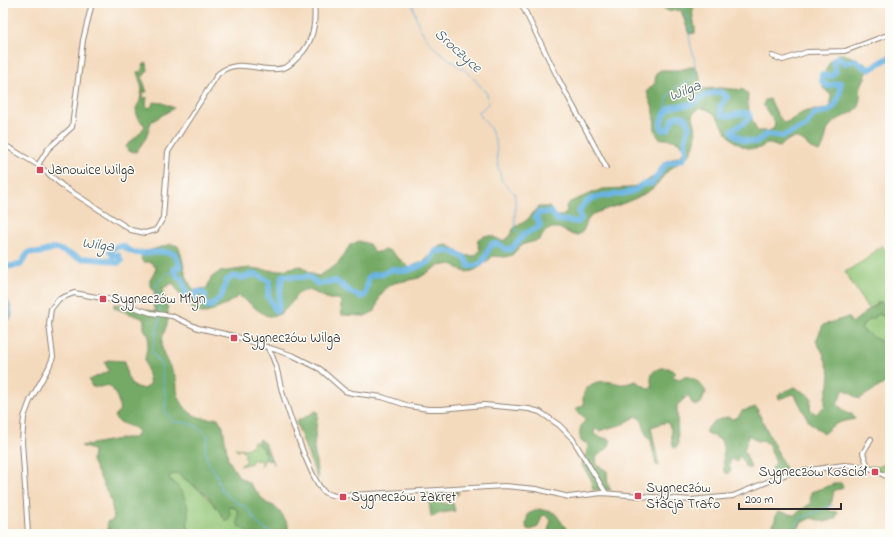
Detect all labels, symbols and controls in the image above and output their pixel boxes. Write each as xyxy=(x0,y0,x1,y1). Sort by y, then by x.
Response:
water label: Sroczyce xyxy=(429,24,488,80)
water label: Wilga xyxy=(666,74,705,108)
place label: Janowice Wilga xyxy=(48,160,135,182)
marker: Janowice Wilga xyxy=(35,165,45,175)
water label: Wilga xyxy=(80,232,116,259)
place label: Sygneczów Młyn xyxy=(111,289,206,311)
marker: Sygneczów Młyn xyxy=(98,294,108,304)
place label: Sygneczów Wilga xyxy=(242,328,341,350)
marker: Sygneczów Wilga xyxy=(229,333,239,343)
place label: Sygneczów Kościół xyxy=(759,462,868,484)
marker: Sygneczów Kościół xyxy=(870,467,880,477)
place label: Sygneczów Stacja Trafo xyxy=(646,478,720,515)
scale bar xyxy=(739,485,841,511)
place label: Sygneczów Zakręt xyxy=(351,487,457,509)
marker: Sygneczów Stacja Trafo xyxy=(633,491,643,501)
text: 200 m xyxy=(745,491,774,509)
marker: Sygneczów Zakręt xyxy=(338,492,348,502)

